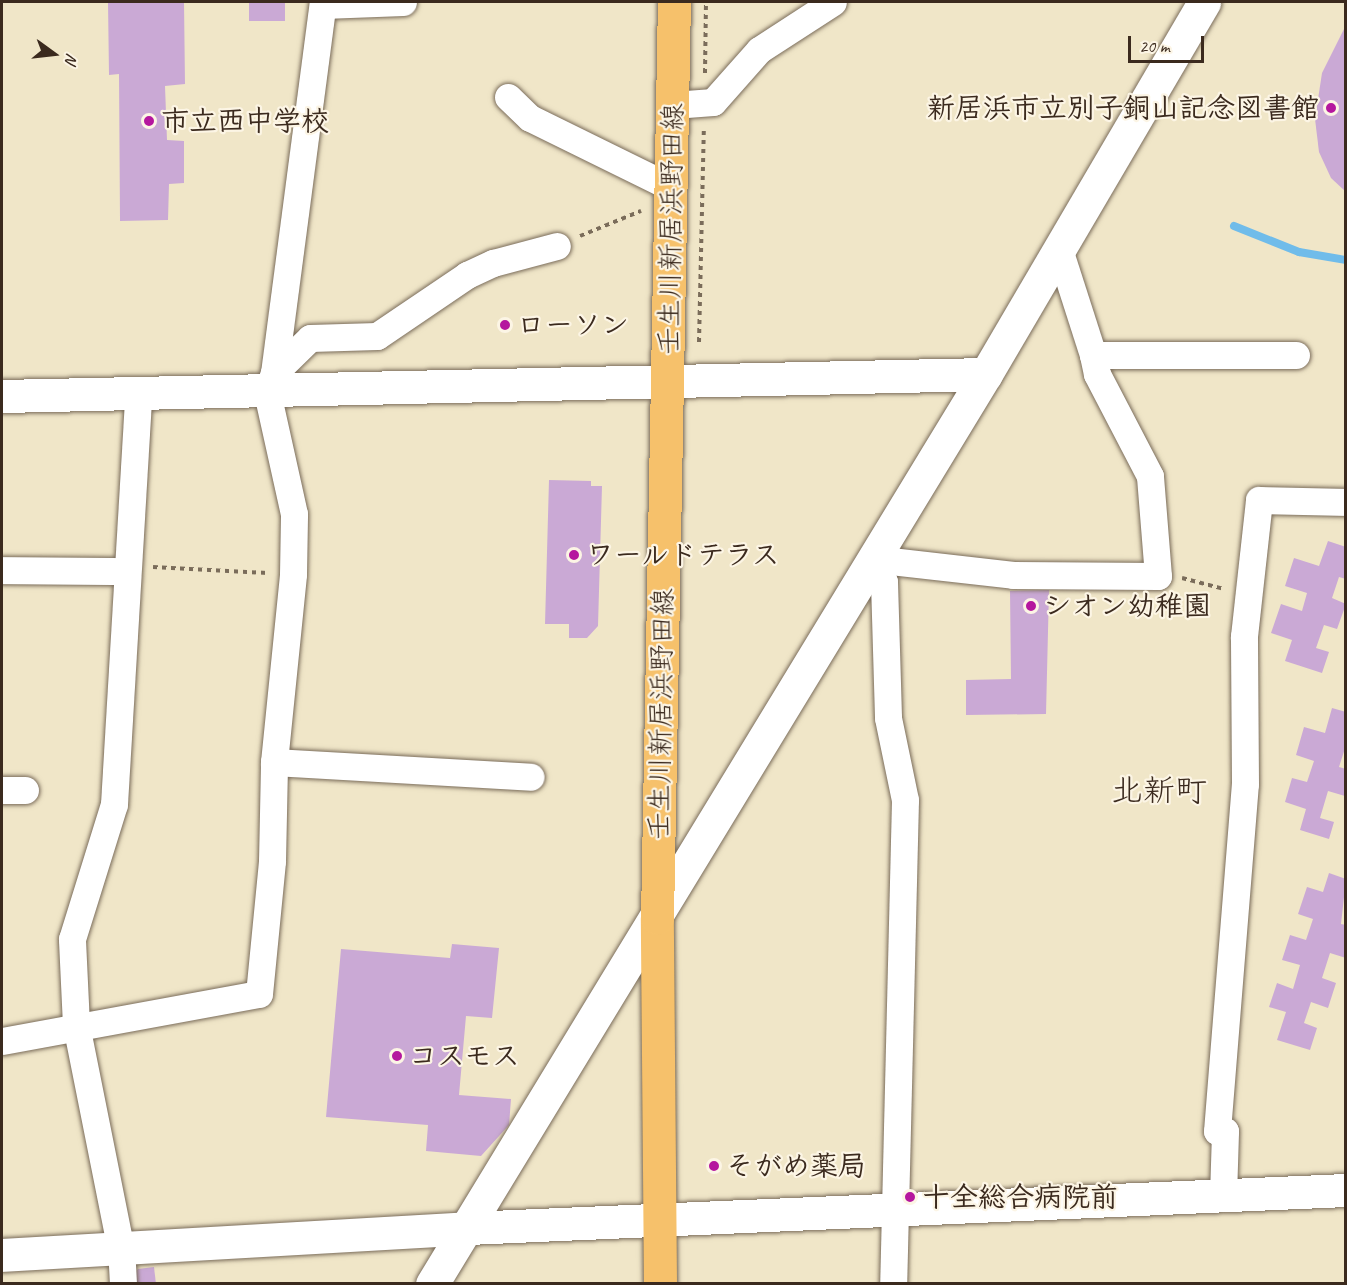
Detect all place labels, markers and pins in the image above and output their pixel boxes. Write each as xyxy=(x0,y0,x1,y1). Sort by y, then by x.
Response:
place label: 新居浜市立別子銅山記念図書館 xyxy=(927,91,1319,125)
marker: 新居浜市立別子銅山記念図書館 xyxy=(1324,101,1338,115)
place label: 市立西中学校 xyxy=(161,104,329,138)
marker: 市立西中学校 xyxy=(142,114,156,128)
place label: ローソン xyxy=(517,308,629,342)
marker: ローソン xyxy=(498,318,512,332)
place label: ワールドテラス xyxy=(586,538,782,572)
marker: ワールドテラス xyxy=(567,548,581,562)
place label: シオン幼稚園 xyxy=(1043,589,1211,623)
marker: シオン幼稚園 xyxy=(1024,599,1038,613)
place label: コスモス xyxy=(409,1039,521,1073)
marker: コスモス xyxy=(390,1049,404,1063)
place label: そがめ薬局 xyxy=(726,1149,866,1183)
marker: そがめ薬局 xyxy=(707,1159,721,1173)
place label: 十全総合病院前 xyxy=(922,1180,1118,1214)
marker: 十全総合病院前 xyxy=(903,1190,917,1204)

